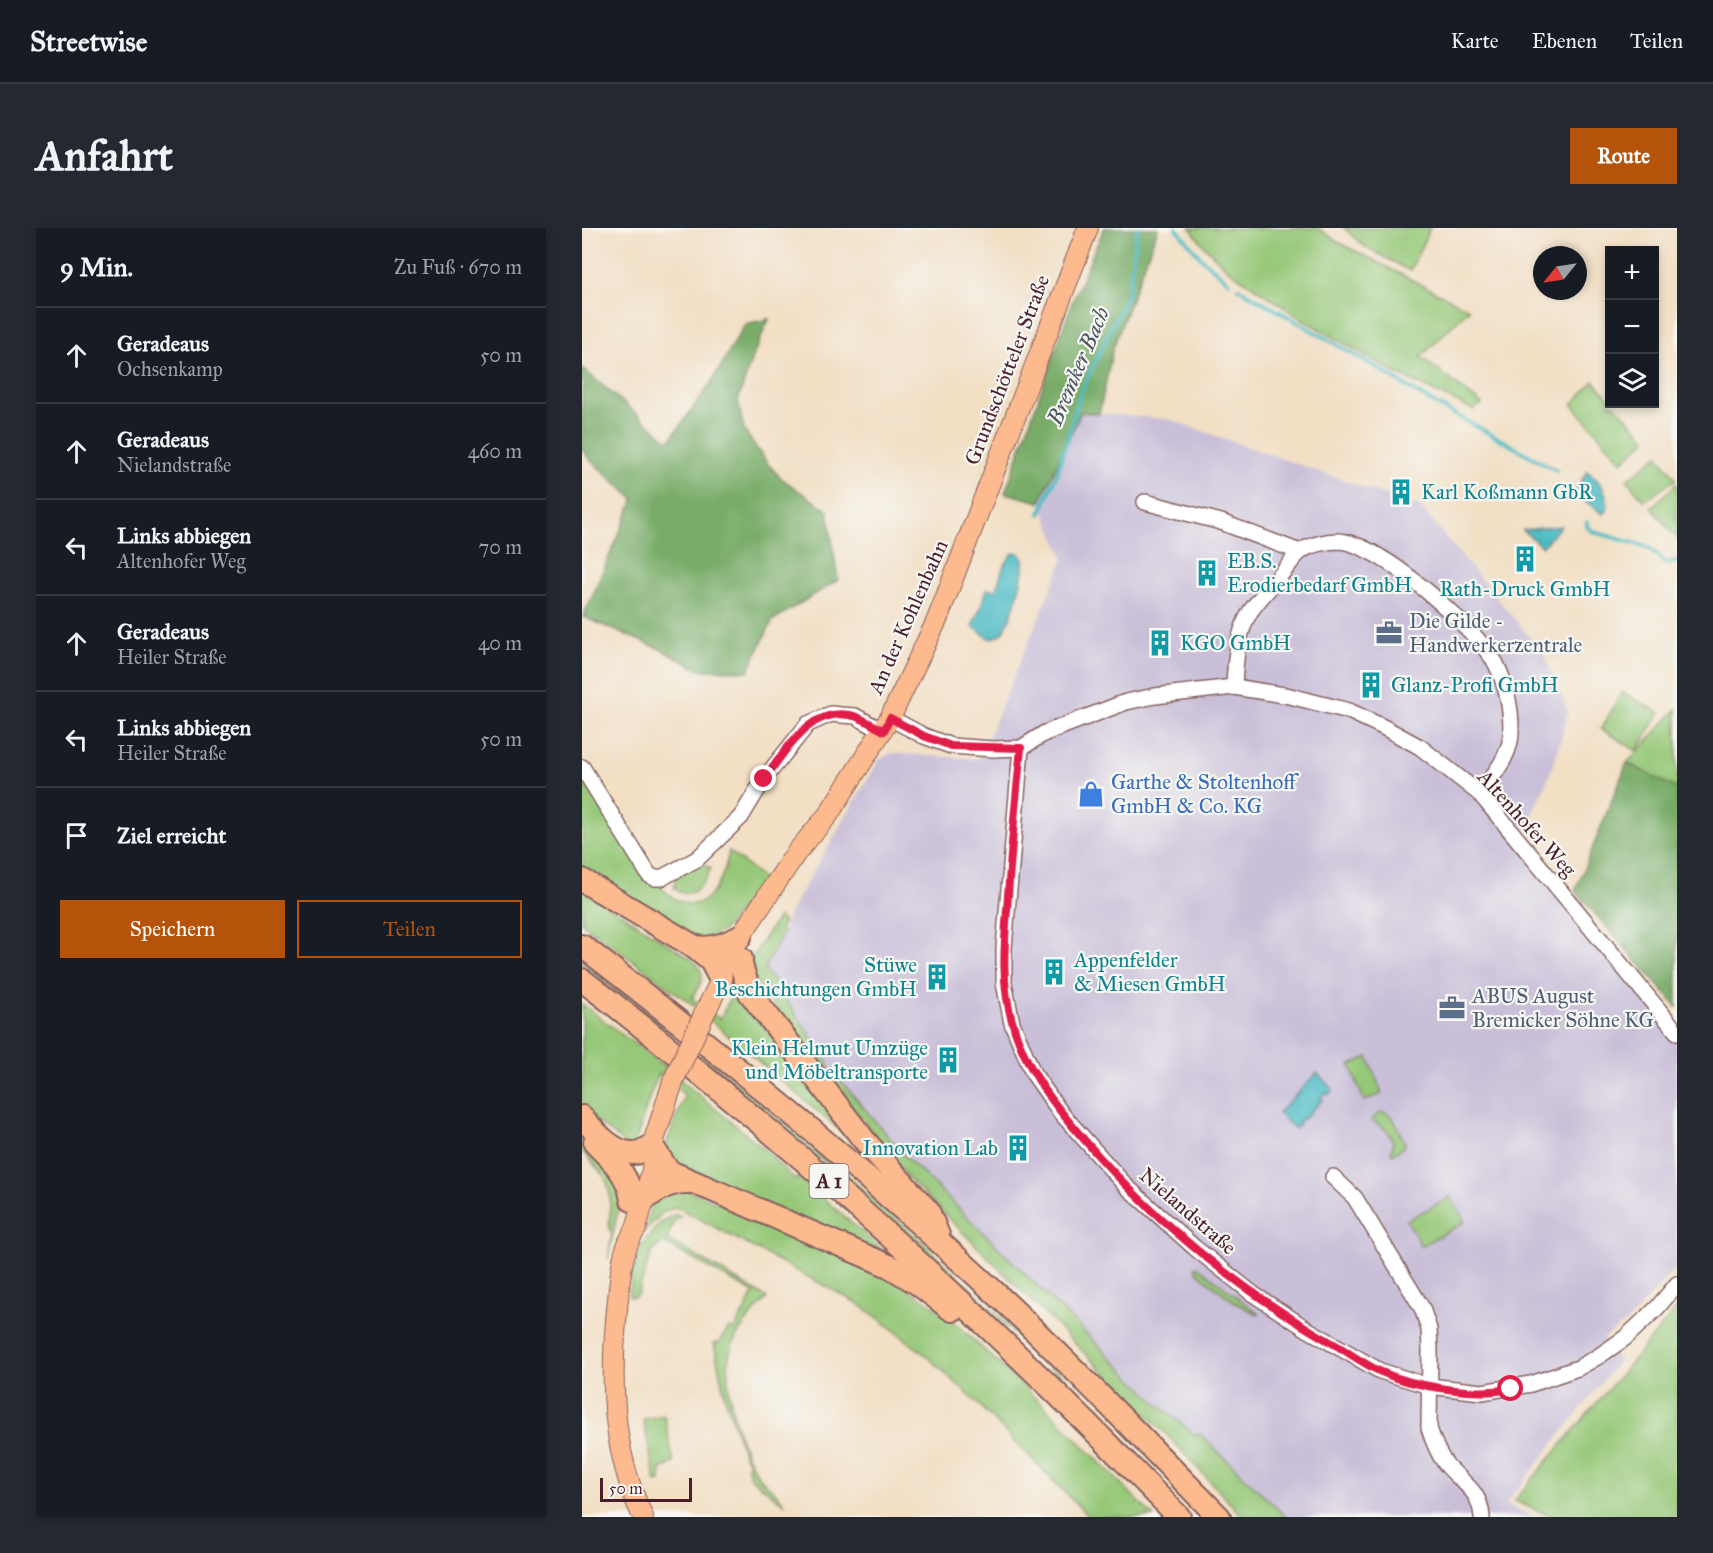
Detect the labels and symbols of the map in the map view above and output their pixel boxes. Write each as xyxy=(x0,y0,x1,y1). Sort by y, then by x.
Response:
north arrow xyxy=(1533,246,1587,300)
street label: Grundschötteler Straße xyxy=(959,271,1055,469)
water label: Bremker Bach xyxy=(1041,303,1115,430)
building icon: Karl Koßmann GbR xyxy=(1386,477,1416,507)
place label: Karl Koßmann GbR xyxy=(1421,479,1594,505)
street label: An der Kohlenbahn xyxy=(862,536,954,699)
building icon: Rath-Druck GmbH xyxy=(1510,544,1540,574)
place label: EB.S. Erodierbedarf GmbH xyxy=(1227,548,1412,598)
building icon: EB.S. Erodierbedarf GmbH xyxy=(1192,558,1222,588)
place label: Rath-Druck GmbH xyxy=(1439,576,1611,602)
place label: Die Gilde - Handwerkerzentrale xyxy=(1409,608,1583,658)
office icon: Die Gilde - Handwerkerzentrale xyxy=(1374,618,1404,648)
building icon: KGO GmbH xyxy=(1145,628,1175,658)
place label: KGO GmbH xyxy=(1180,630,1291,656)
building icon: Glanz-Profi GmbH xyxy=(1356,670,1386,700)
place label: Glanz-Profi GmbH xyxy=(1391,672,1559,698)
street label: Altenhofer Weg xyxy=(1471,763,1582,882)
route end xyxy=(750,765,776,791)
place label: Garthe & Stoltenhoff GmbH & Co. KG xyxy=(1111,769,1299,819)
shop icon: Garthe & Stoltenhoff GmbH & Co. KG xyxy=(1076,779,1106,809)
place label: Appenfelder & Miesen GmbH xyxy=(1073,947,1226,997)
place label: Stüwe Beschichtungen GmbH xyxy=(715,952,917,1002)
building icon: Appenfelder & Miesen GmbH xyxy=(1039,957,1069,987)
building icon: Stüwe Beschichtungen GmbH xyxy=(922,962,952,992)
place label: ABUS August Bremicker Söhne KG xyxy=(1471,983,1654,1033)
office icon: ABUS August Bremicker Söhne KG xyxy=(1437,993,1467,1023)
place label: Klein Helmut Umzüge und Möbeltransporte xyxy=(731,1035,928,1085)
building icon: Klein Helmut Umzüge und Möbeltransporte xyxy=(933,1045,963,1075)
building icon: Innovation Lab xyxy=(1003,1133,1033,1163)
place label: Innovation Lab xyxy=(863,1135,998,1161)
street label: Nielandstraße xyxy=(1134,1162,1242,1260)
road number: A 1 xyxy=(810,1164,848,1198)
route start xyxy=(1497,1375,1523,1401)
scale bar xyxy=(600,1475,692,1502)

